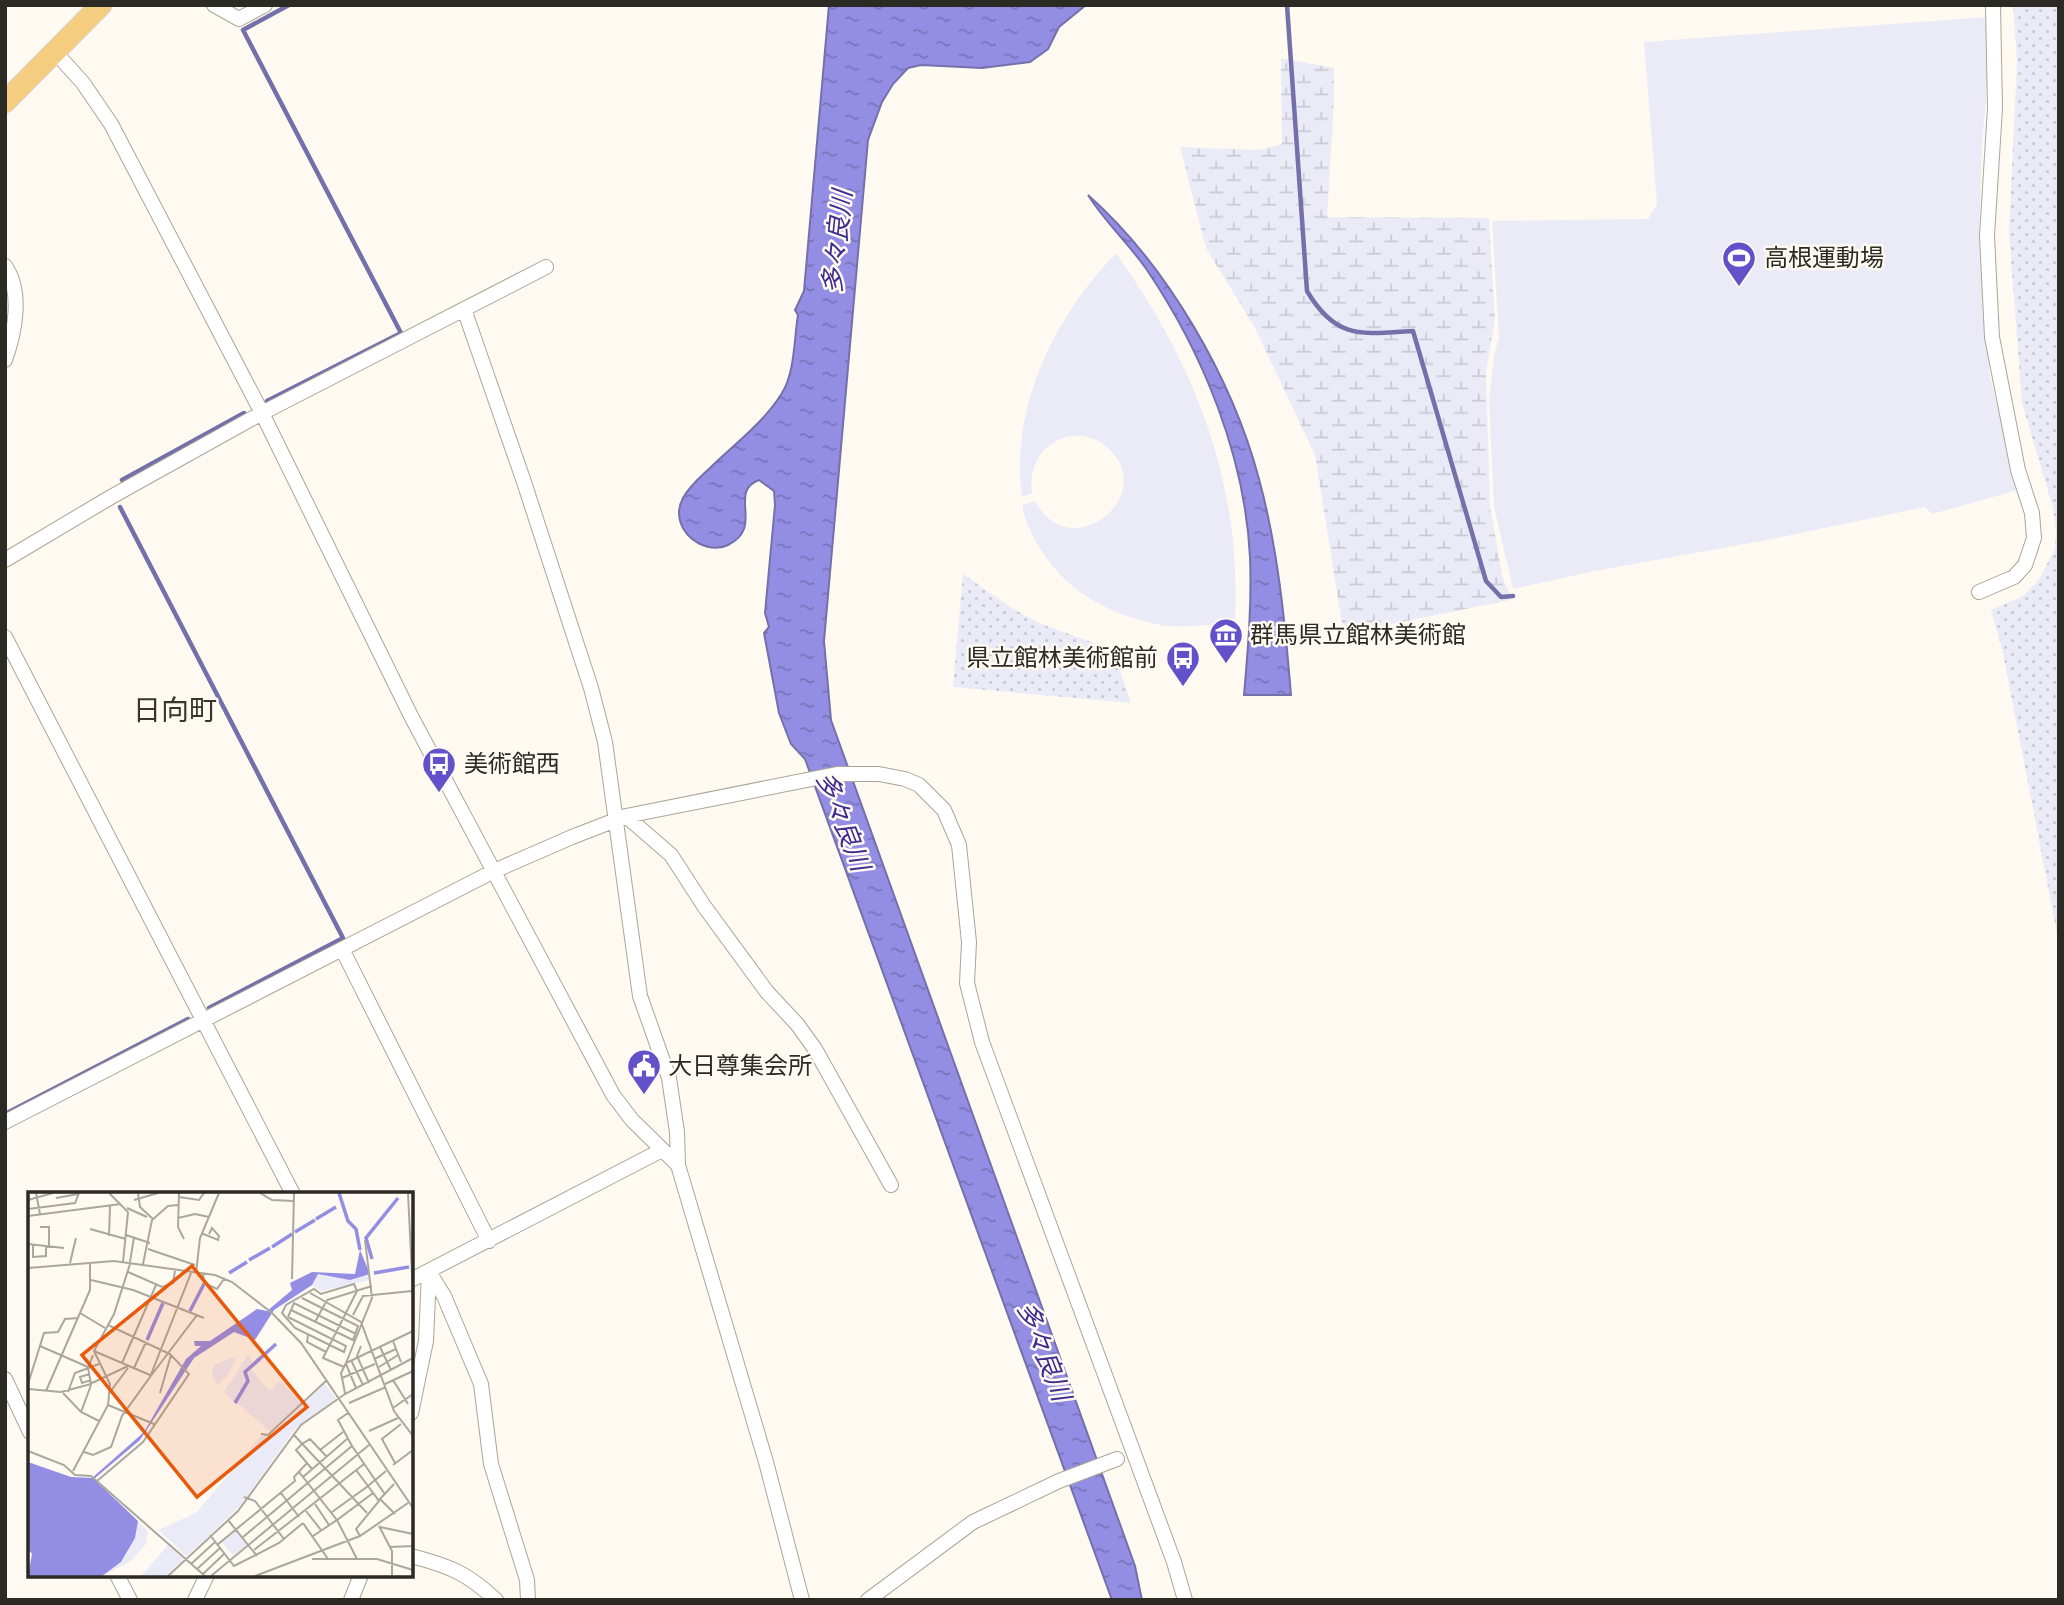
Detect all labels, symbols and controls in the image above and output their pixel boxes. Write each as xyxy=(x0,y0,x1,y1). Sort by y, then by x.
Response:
water label: 多々良川 xyxy=(812,185,862,296)
sports icon: 高根運動場 xyxy=(1720,239,1758,288)
place label: 高根運動場 xyxy=(1764,239,1884,275)
museum icon: 群馬県立館林美術館 xyxy=(1207,616,1245,665)
place label: 群馬県立館林美術館 xyxy=(1250,616,1466,652)
place label: 県立館林美術館前 xyxy=(966,639,1158,675)
bus stop icon: 県立館林美術館前 xyxy=(1164,639,1202,688)
district label: 日向町 xyxy=(133,688,217,731)
bus stop icon: 美術館西 xyxy=(420,745,458,794)
place label: 美術館西 xyxy=(464,745,560,781)
water label: 多々良川 xyxy=(807,765,881,879)
public building icon: 大日尊集会所 xyxy=(625,1047,663,1096)
place label: 大日尊集会所 xyxy=(668,1047,812,1083)
inset map xyxy=(28,1192,413,1577)
water label: 多々良川 xyxy=(1008,1295,1082,1409)

